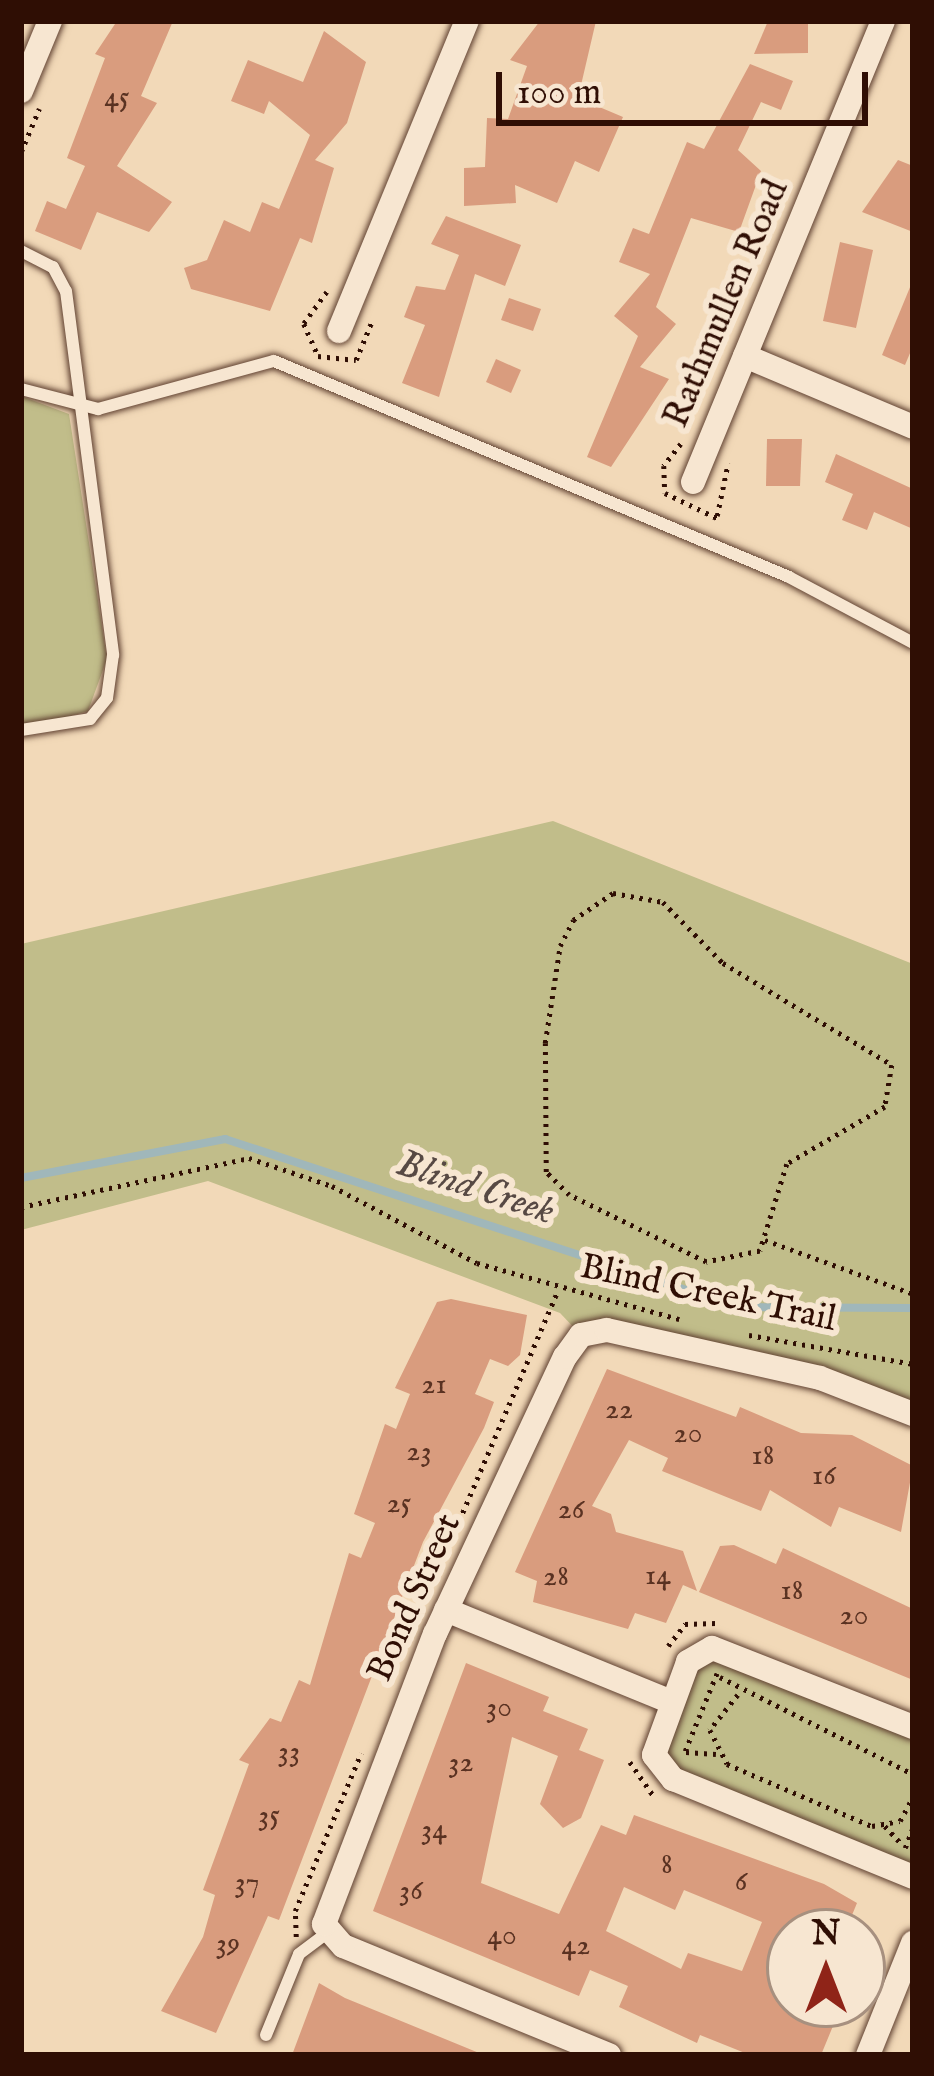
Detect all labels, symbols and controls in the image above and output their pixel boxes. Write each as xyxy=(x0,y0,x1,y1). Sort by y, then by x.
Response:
scale bar xyxy=(502,48,874,122)
text: 100 m xyxy=(517,70,601,116)
house number: 45 xyxy=(104,80,130,116)
street label: Rathmullen Road xyxy=(655,174,799,434)
water label: Blind Creek xyxy=(390,1142,560,1236)
street label: Blind Creek Trail xyxy=(576,1246,840,1342)
house number: 21 xyxy=(421,1367,447,1403)
house number: 22 xyxy=(605,1392,633,1428)
house number: 20 xyxy=(674,1416,702,1452)
house number: 23 xyxy=(406,1434,432,1470)
house number: 18 xyxy=(752,1438,774,1474)
house number: 16 xyxy=(812,1458,836,1494)
house number: 25 xyxy=(387,1486,411,1522)
house number: 26 xyxy=(558,1492,584,1528)
street label: Bond Street xyxy=(359,1508,471,1688)
house number: 14 xyxy=(645,1558,671,1594)
house number: 28 xyxy=(543,1559,569,1595)
house number: 18 xyxy=(781,1573,803,1609)
house number: 20 xyxy=(840,1598,868,1634)
house number: 30 xyxy=(486,1690,512,1726)
house number: 33 xyxy=(278,1734,300,1770)
house number: 32 xyxy=(448,1745,474,1781)
house number: 35 xyxy=(258,1798,280,1834)
house number: 34 xyxy=(421,1812,447,1848)
house number: 8 xyxy=(661,1847,673,1883)
house number: 6 xyxy=(735,1864,747,1900)
house number: 37 xyxy=(234,1865,260,1901)
house number: 36 xyxy=(399,1873,423,1909)
north arrow xyxy=(766,1908,886,2028)
text: N xyxy=(812,1914,840,1956)
house number: 40 xyxy=(487,1918,517,1954)
house number: 39 xyxy=(216,1926,240,1962)
house number: 42 xyxy=(562,1928,590,1964)

